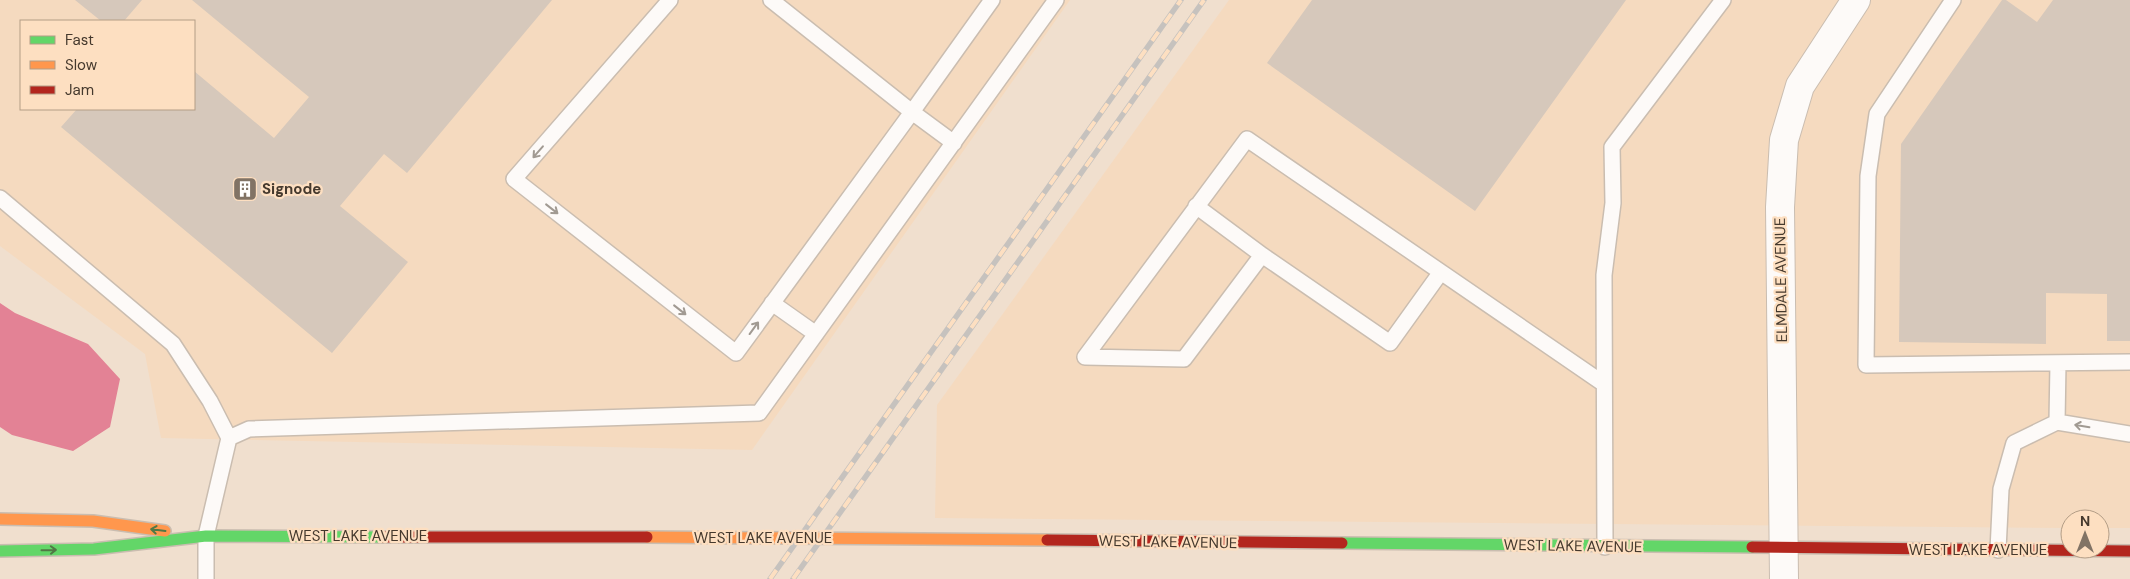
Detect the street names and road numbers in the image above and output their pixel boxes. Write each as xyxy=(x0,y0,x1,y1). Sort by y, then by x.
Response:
street label: ELMDALE AVENUE xyxy=(1770,218,1792,342)
street label: WEST LAKE AVENUE xyxy=(289,526,427,546)
street label: WEST LAKE AVENUE xyxy=(694,528,832,548)
street label: WEST LAKE AVENUE xyxy=(1099,531,1237,553)
street label: WEST LAKE AVENUE xyxy=(1504,535,1642,557)
street label: WEST LAKE AVENUE xyxy=(1909,540,2047,560)

